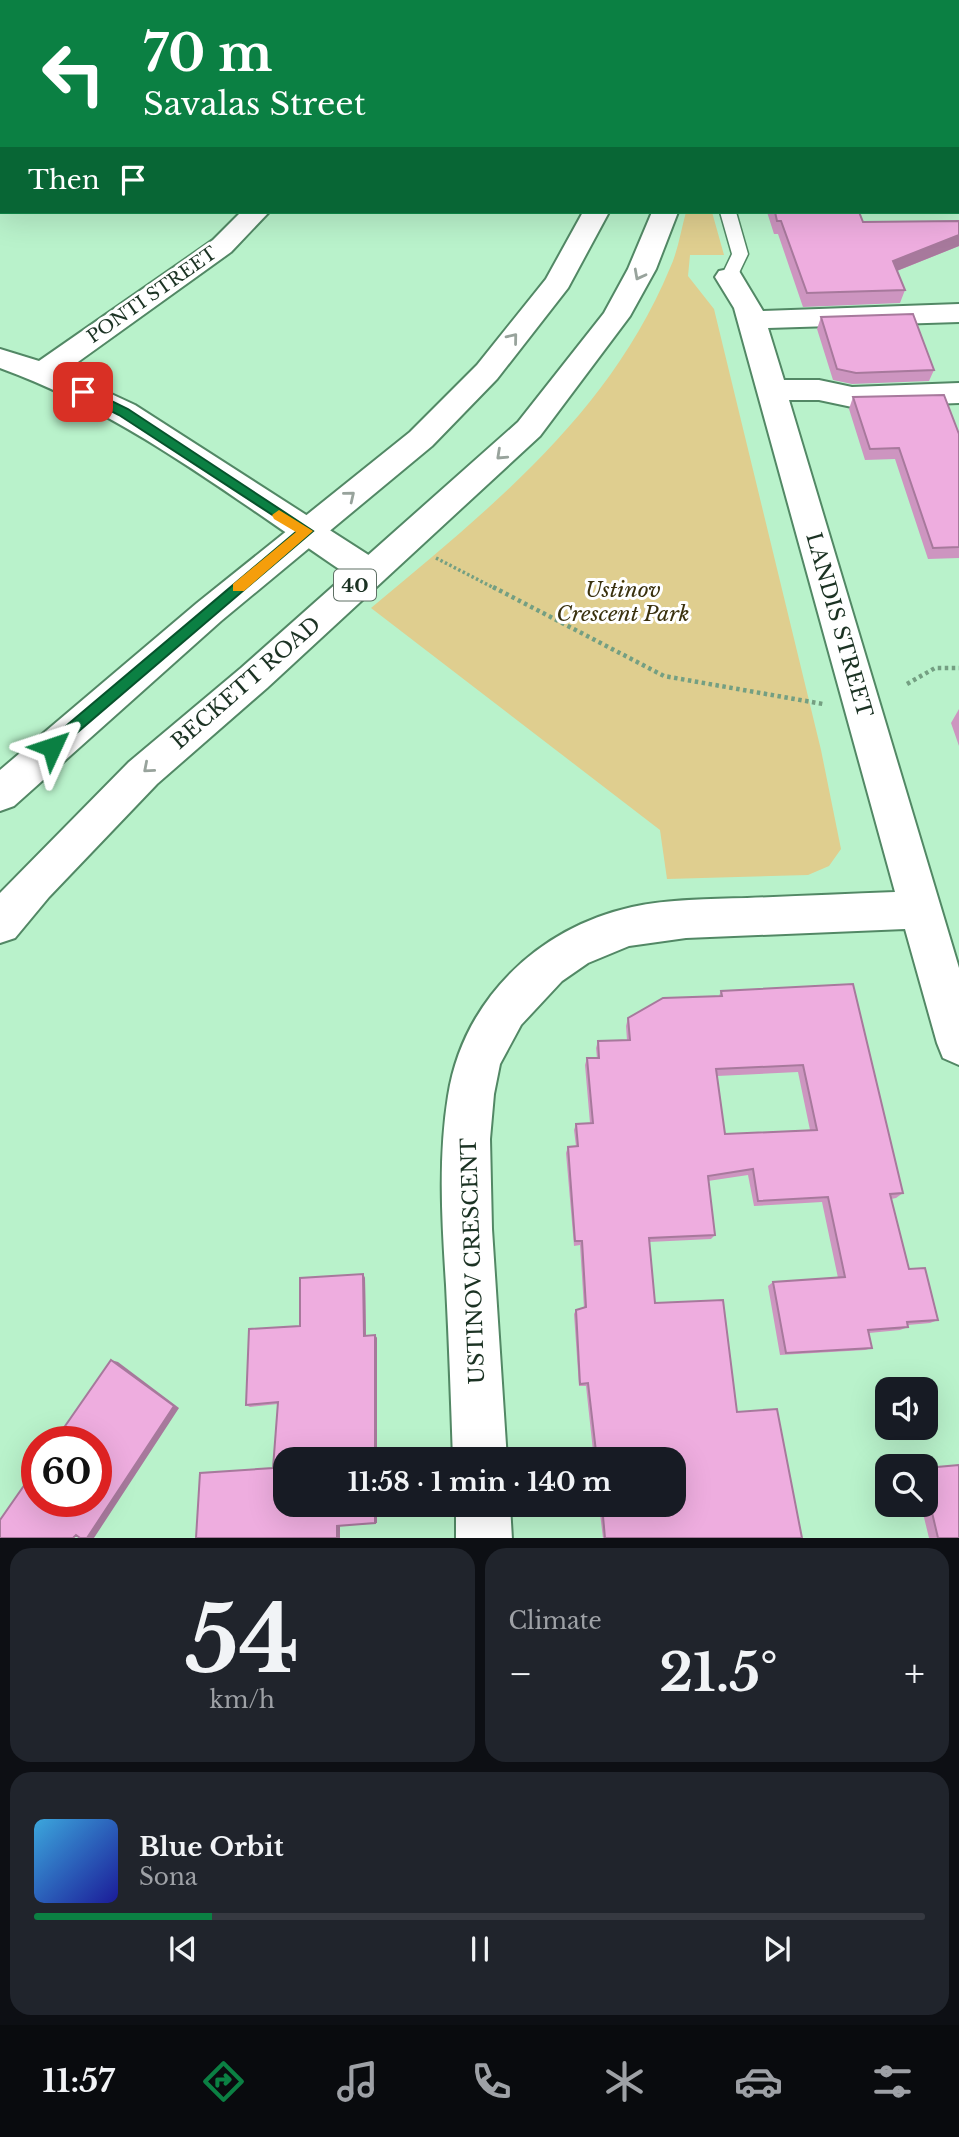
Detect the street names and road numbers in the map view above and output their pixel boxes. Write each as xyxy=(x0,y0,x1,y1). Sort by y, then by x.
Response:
street label: PONTI STREET xyxy=(83,242,222,348)
street label: LANDIS STREET xyxy=(800,530,878,721)
road number: 40 xyxy=(334,570,376,600)
street label: BECKETT ROAD xyxy=(166,611,326,755)
street label: USTINOV CRESCENT xyxy=(456,1137,490,1385)

